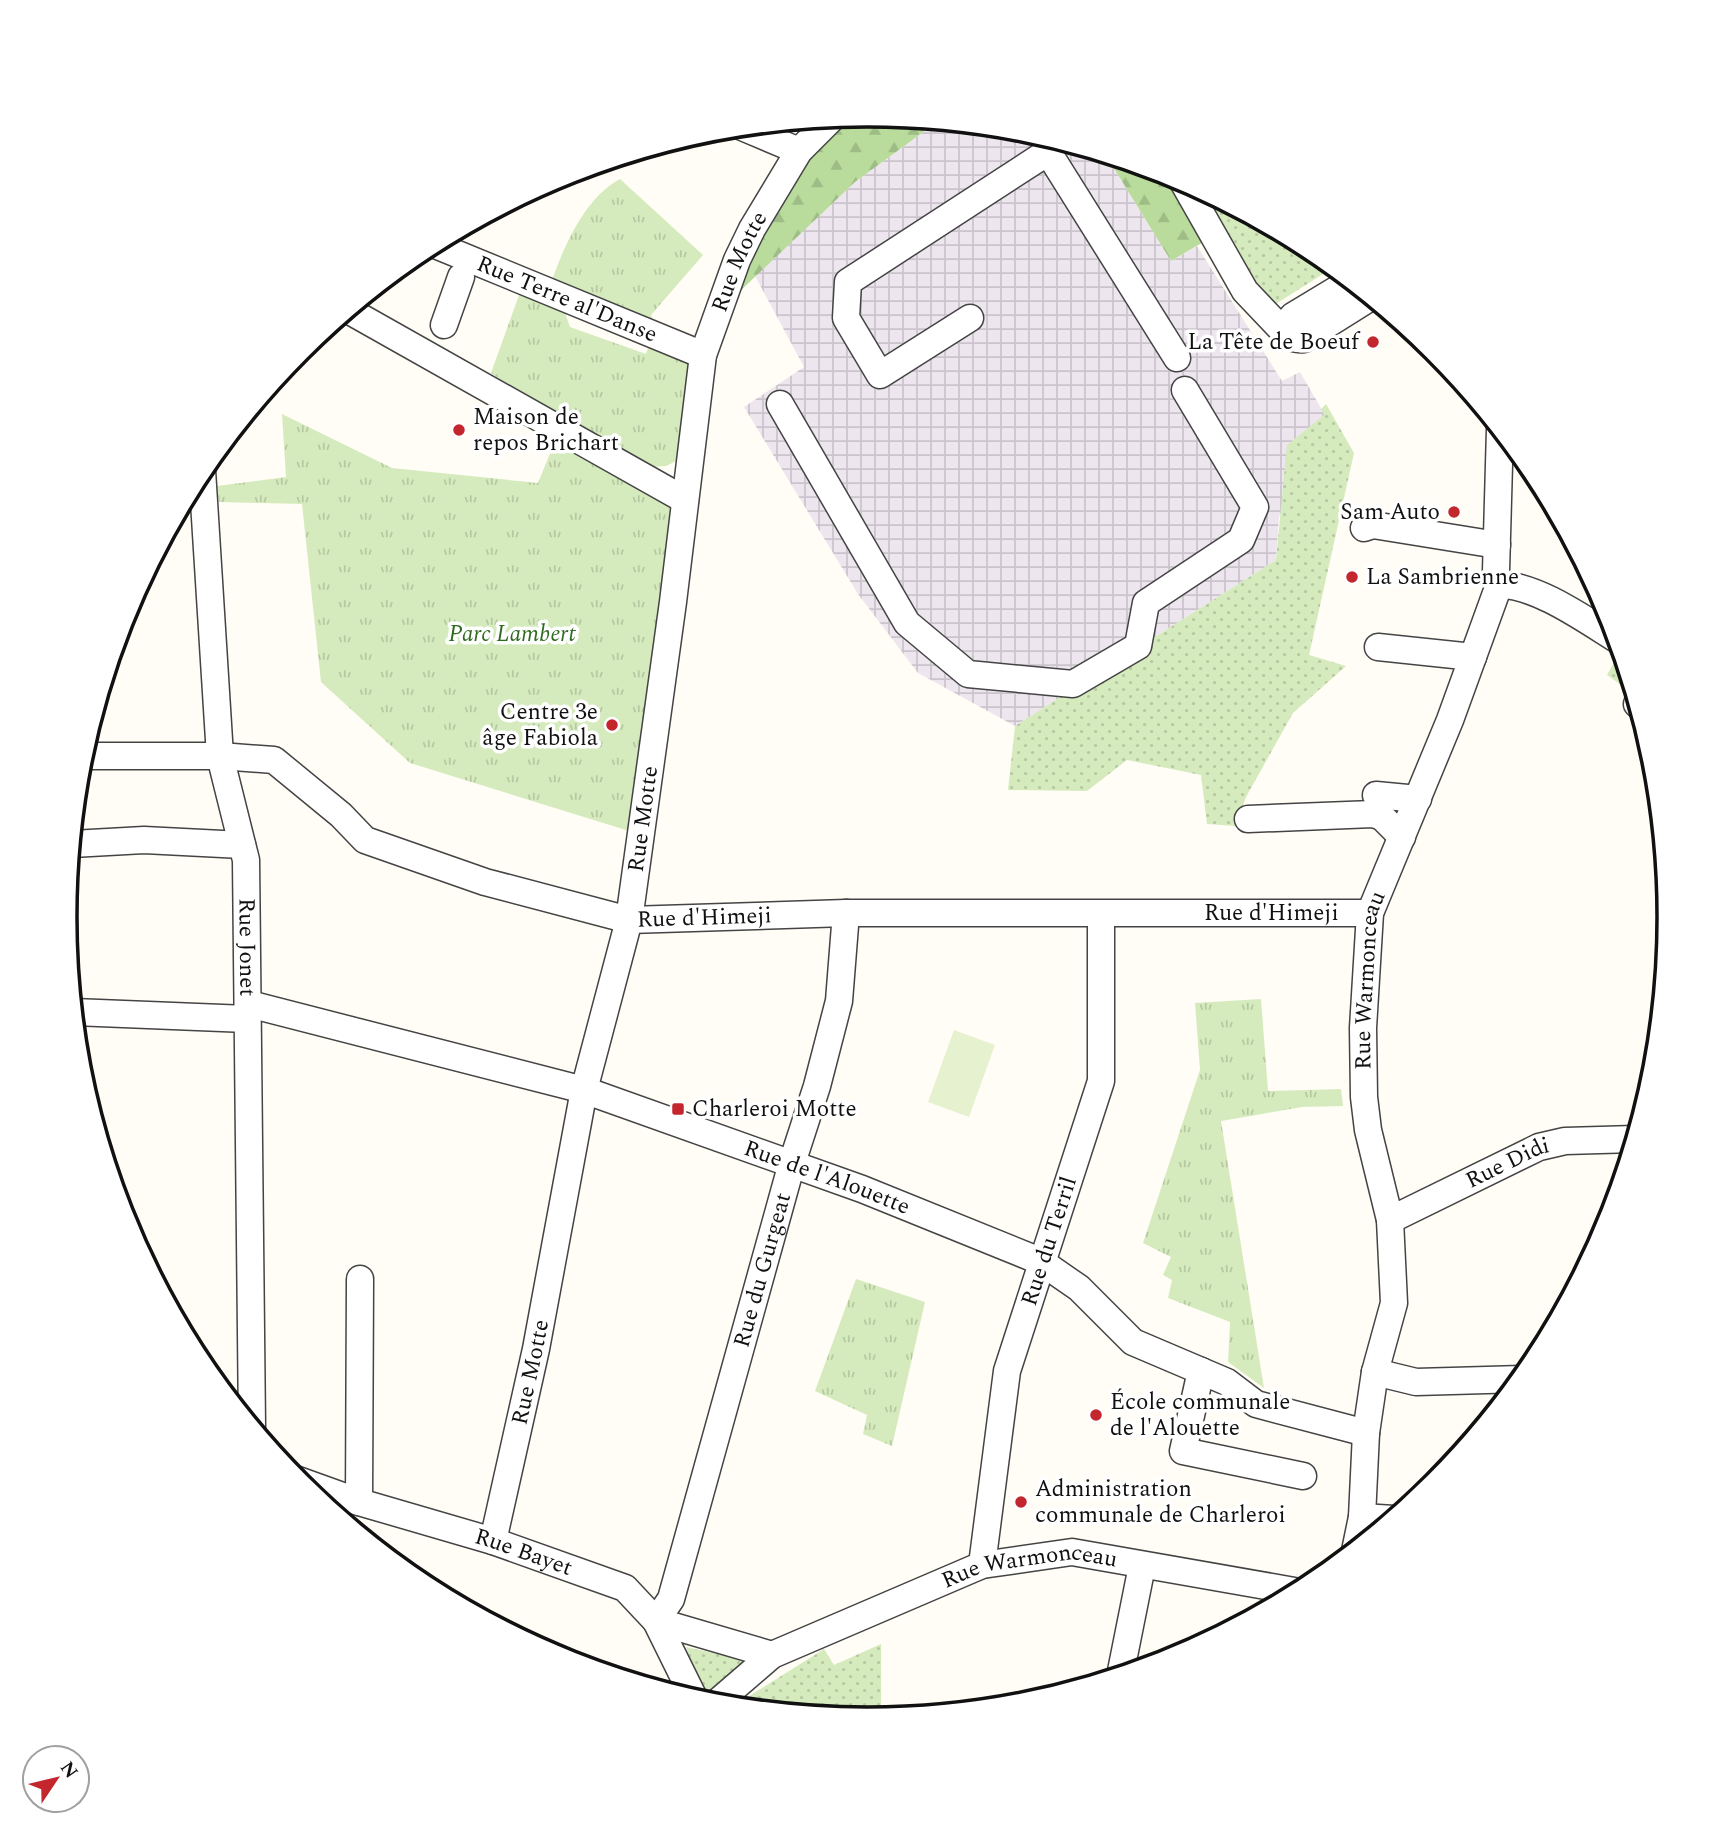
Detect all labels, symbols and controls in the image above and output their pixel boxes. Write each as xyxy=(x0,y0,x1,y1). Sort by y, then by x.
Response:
street label: Rue Motte xyxy=(702,204,776,317)
street label: Rue Terre al'Danse xyxy=(471,246,663,352)
place label: La Tête de Boeuf xyxy=(1187,325,1361,360)
marker: La Tête de Boeuf xyxy=(1365,334,1381,350)
place label: Maison de repos Brichart xyxy=(473,400,619,461)
marker: Maison de repos Brichart xyxy=(451,422,467,438)
place label: Sam Auto xyxy=(1340,495,1440,530)
marker: Sam Auto xyxy=(1446,504,1462,520)
place label: La Sambrienne xyxy=(1366,560,1519,595)
marker: La Sambrienne xyxy=(1344,569,1360,585)
park label: Parc Lambert xyxy=(449,617,576,652)
place label: Centre 3e âge Fabiola xyxy=(482,695,598,756)
marker: Centre 3e âge Fabiola xyxy=(604,717,620,733)
street label: Rue Motte xyxy=(618,764,668,874)
street label: Rue Warmonceau xyxy=(1345,885,1395,1070)
street label: Rue d'Himeji xyxy=(1204,896,1339,931)
street label: Rue Jonet xyxy=(229,898,265,997)
street label: Rue d'Himeji xyxy=(636,898,772,937)
place label: Charleroi Motte xyxy=(692,1092,857,1127)
marker: Charleroi Motte xyxy=(670,1101,686,1117)
street label: Rue Didi xyxy=(1459,1128,1553,1198)
street label: Rue de l'Alouette xyxy=(739,1131,915,1224)
street label: Rue du Terril xyxy=(1012,1172,1086,1311)
street label: Rue du Gurgeat xyxy=(724,1189,800,1351)
street label: Rue Motte xyxy=(502,1317,559,1428)
place label: École communale de l'Alouette xyxy=(1110,1385,1290,1446)
marker: École communale de l'Alouette xyxy=(1088,1407,1104,1423)
place label: Administration communale de Charleroi xyxy=(1035,1472,1286,1533)
marker: Administration communale de Charleroi xyxy=(1013,1494,1029,1510)
street label: Rue Bayet xyxy=(470,1519,577,1585)
street label: Rue Warmonceau xyxy=(936,1535,1120,1598)
north arrow xyxy=(21,1744,91,1814)
text: N xyxy=(52,1755,85,1785)

